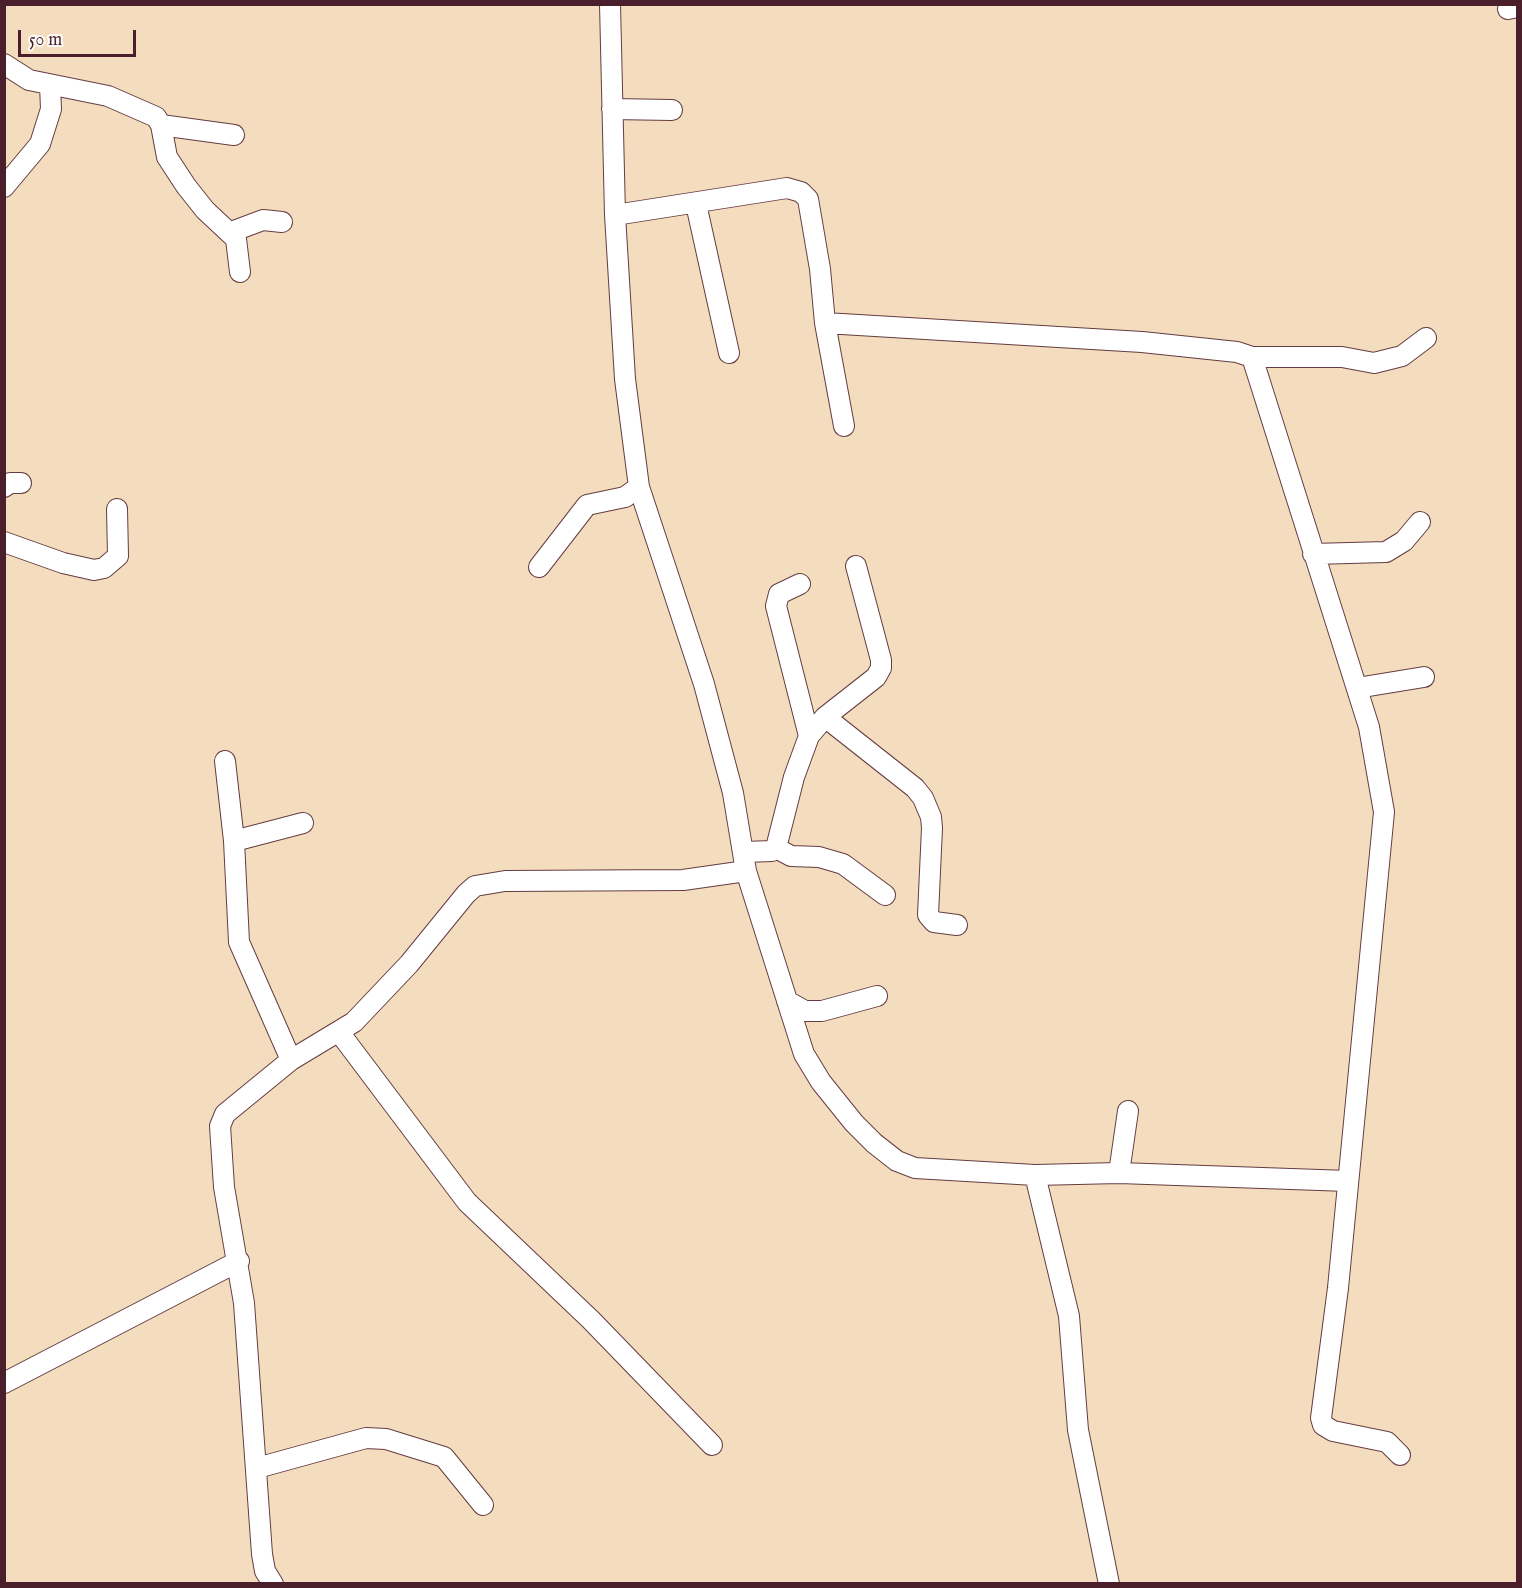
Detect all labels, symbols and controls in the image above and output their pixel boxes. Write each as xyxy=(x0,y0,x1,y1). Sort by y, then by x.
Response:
scale bar xyxy=(21,18,140,56)
text: 50 m xyxy=(29,29,62,52)

